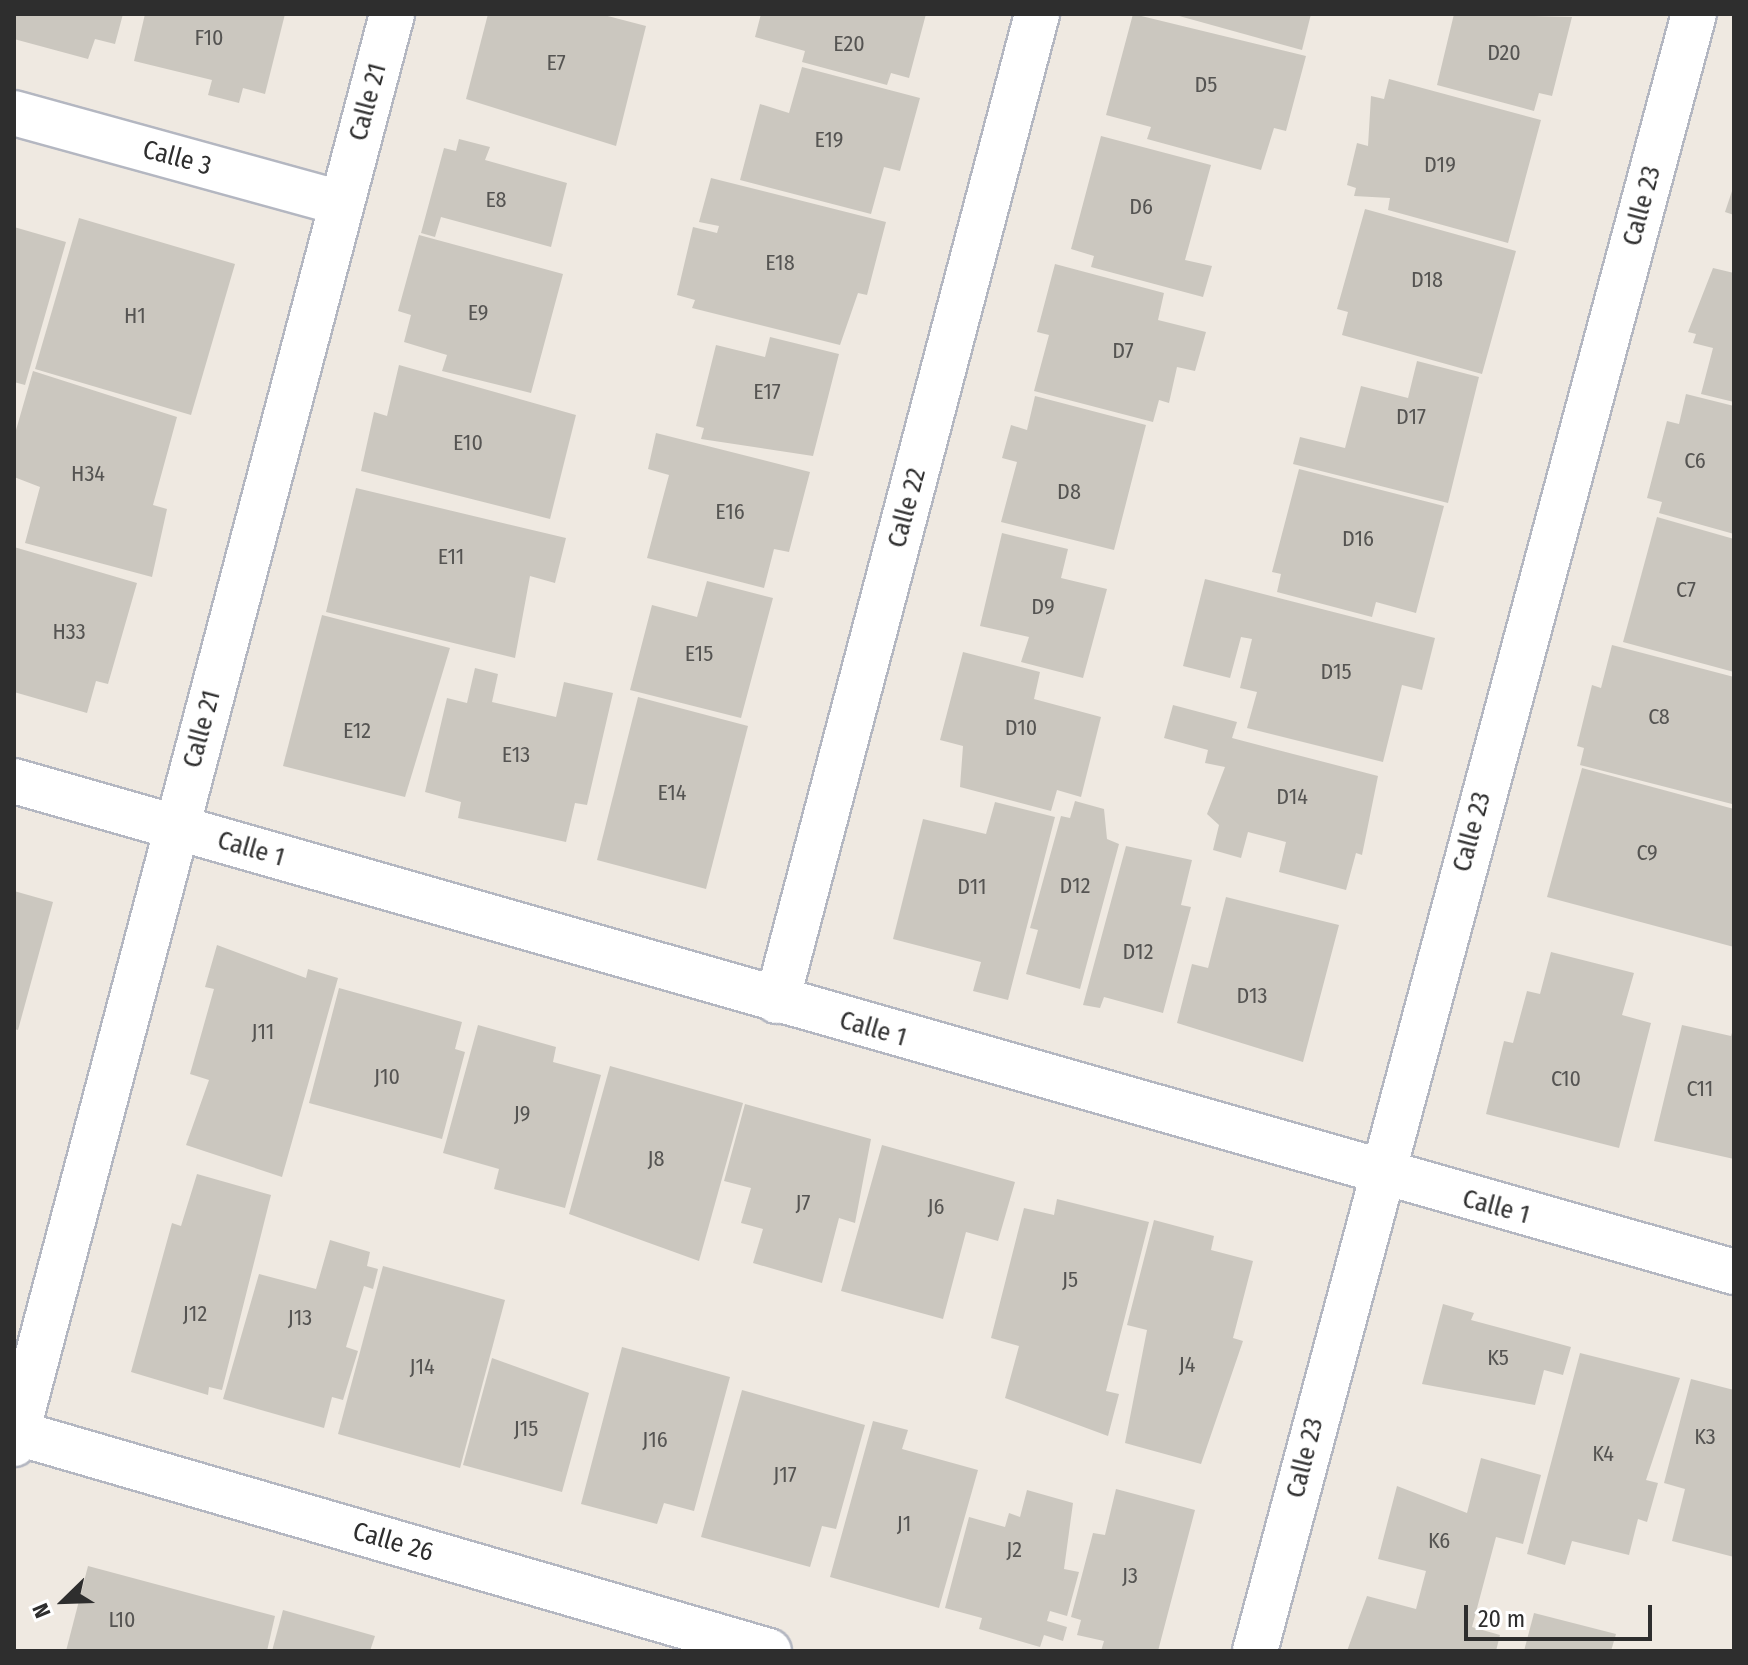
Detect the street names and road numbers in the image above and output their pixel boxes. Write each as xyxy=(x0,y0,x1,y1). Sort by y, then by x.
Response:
street label: Calle 21 xyxy=(343,60,393,144)
street label: Calle 3 xyxy=(139,134,215,182)
street label: Calle 23 xyxy=(1616,163,1668,249)
street label: Calle 22 xyxy=(881,465,933,551)
street label: Calle 21 xyxy=(177,687,227,771)
street label: Calle 23 xyxy=(1446,789,1498,875)
street label: Calle 1 xyxy=(214,825,288,873)
street label: Calle 1 xyxy=(836,1005,910,1053)
street label: Calle 1 xyxy=(1459,1183,1533,1231)
street label: Calle 23 xyxy=(1280,1415,1330,1501)
street label: Calle 26 xyxy=(349,1516,437,1568)

